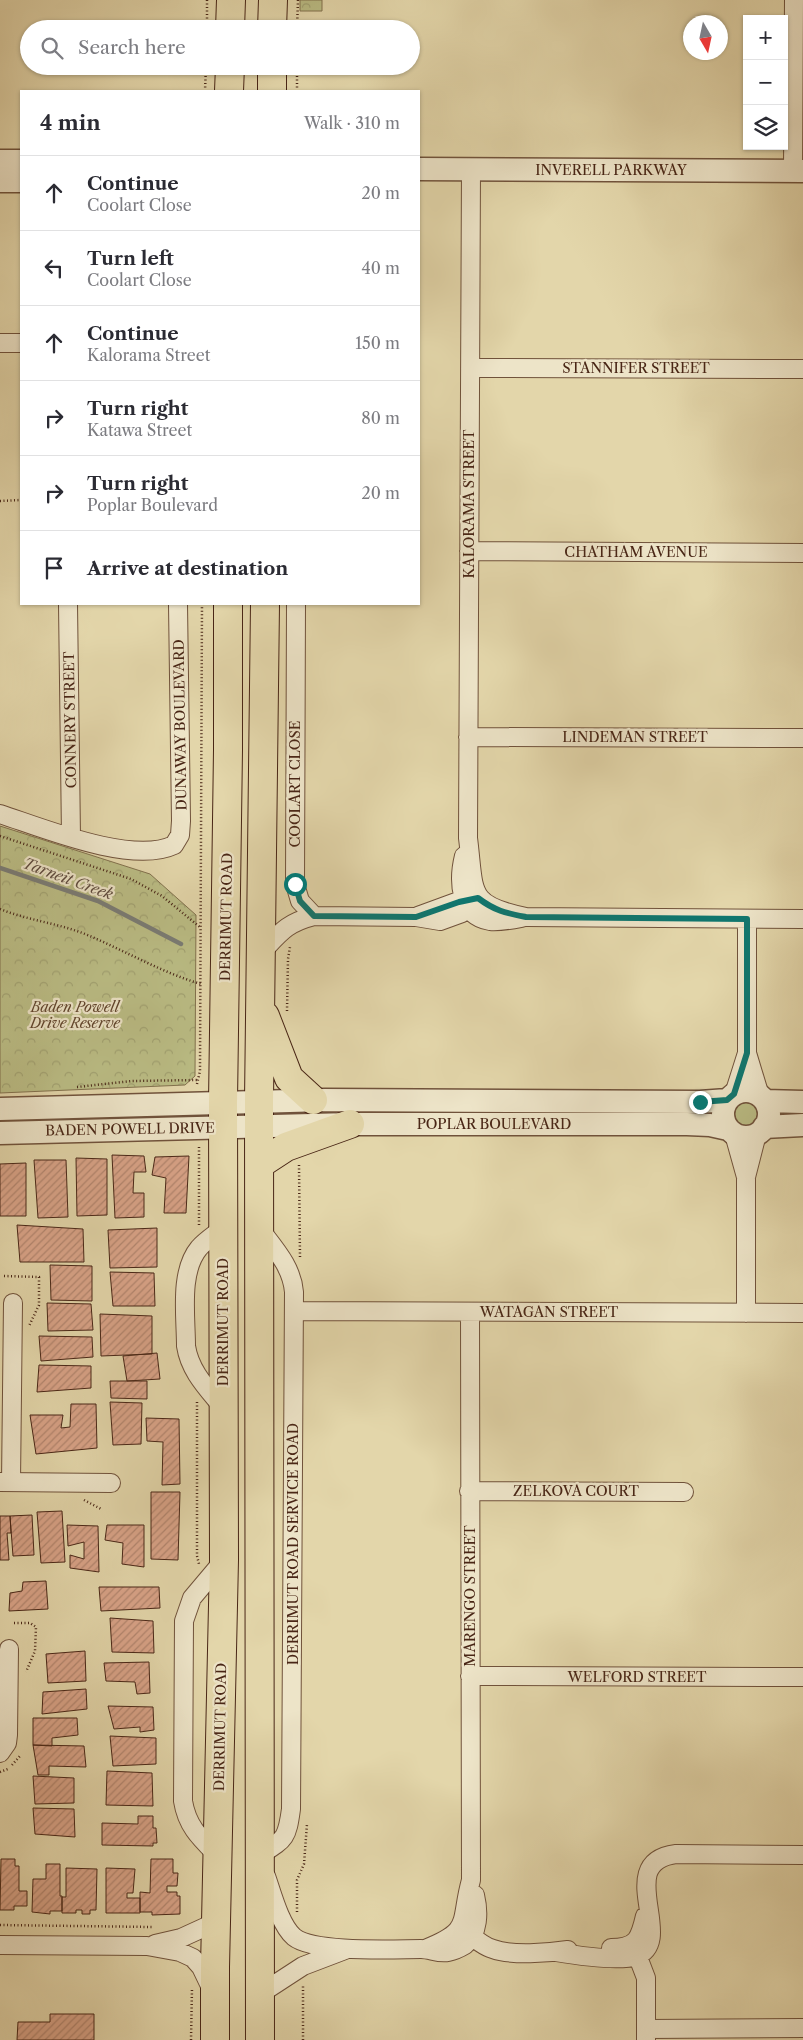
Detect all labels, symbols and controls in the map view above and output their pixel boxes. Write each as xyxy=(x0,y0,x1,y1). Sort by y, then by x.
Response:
north arrow xyxy=(683,15,728,60)
map controls xyxy=(743,15,788,150)
button: + xyxy=(743,15,788,60)
search box xyxy=(20,20,420,75)
icon: search xyxy=(38,34,66,62)
text: Search here xyxy=(78,36,186,59)
button: − xyxy=(743,60,788,105)
button: layers xyxy=(743,105,788,150)
text: 4 min xyxy=(40,110,101,135)
text: Walk · 310 m xyxy=(304,113,400,133)
street label: INVERELL PARKWAY xyxy=(535,161,688,179)
text: Continue xyxy=(87,172,179,195)
icon: ahead xyxy=(40,179,68,207)
text: 20 m xyxy=(361,183,400,203)
text: Coolart Close xyxy=(87,195,192,215)
text: Turn left xyxy=(87,247,174,270)
icon: left xyxy=(40,254,68,282)
text: 40 m xyxy=(361,258,400,278)
text: Coolart Close xyxy=(87,270,192,290)
text: Continue xyxy=(87,322,179,345)
icon: ahead xyxy=(40,329,68,357)
text: 150 m xyxy=(355,333,400,353)
text: Kalorama Street xyxy=(87,345,210,365)
street label: STANNIFER STREET xyxy=(562,359,710,377)
text: Turn right xyxy=(87,397,188,420)
icon: right xyxy=(40,404,68,432)
text: 80 m xyxy=(361,408,400,428)
text: Katawa Street xyxy=(87,420,192,440)
street label: KALORAMA STREET xyxy=(460,429,478,579)
text: Turn right xyxy=(87,472,188,495)
icon: right xyxy=(40,479,68,507)
text: 20 m xyxy=(361,483,400,503)
text: Poplar Boulevard xyxy=(87,495,218,515)
street label: CHATHAM AVENUE xyxy=(564,543,708,561)
icon: arrive xyxy=(40,554,68,582)
text: Arrive at destination xyxy=(87,557,288,580)
street label: DUNAWAY BOULEVARD xyxy=(170,639,190,811)
street label: CONNERY STREET xyxy=(60,651,80,789)
street label: COOLART CLOSE xyxy=(286,721,304,847)
street label: LINDEMAN STREET xyxy=(562,728,708,746)
street label: DERRIMUT ROAD xyxy=(216,853,236,981)
water label: Tarneit Creek xyxy=(21,854,116,904)
route start xyxy=(284,873,307,896)
park label: Baden Powell Drive Reserve xyxy=(29,998,121,1032)
route end xyxy=(689,1091,712,1114)
street label: POPLAR BOULEVARD xyxy=(417,1115,571,1133)
street label: BADEN POWELL DRIVE xyxy=(45,1119,215,1139)
street label: DERRIMUT ROAD xyxy=(214,1258,232,1386)
street label: WATAGAN STREET xyxy=(479,1303,619,1321)
street label: DERRIMUT ROAD SERVICE ROAD xyxy=(284,1423,302,1665)
street label: ZELKOVA COURT xyxy=(513,1482,639,1500)
street label: MARENGO STREET xyxy=(461,1525,479,1667)
street label: DERRIMUT ROAD xyxy=(210,1663,230,1791)
street label: WELFORD STREET xyxy=(567,1668,707,1686)

